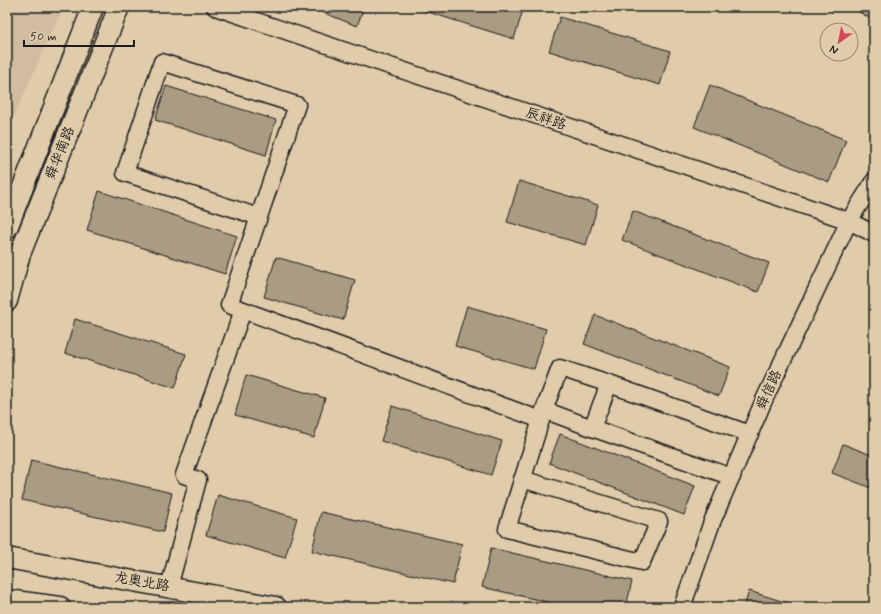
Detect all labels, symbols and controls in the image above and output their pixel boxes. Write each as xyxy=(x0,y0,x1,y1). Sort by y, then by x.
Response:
scale bar xyxy=(24,22,134,48)
north arrow xyxy=(819,22,859,62)
text: 50 m xyxy=(30,29,57,45)
text: N xyxy=(827,42,841,57)
street label: 辰祥路 xyxy=(523,104,569,134)
street label: 舜华南路 xyxy=(41,124,79,182)
street label: 舜信路 xyxy=(752,367,786,413)
street label: 龙奥北路 xyxy=(113,568,171,596)

